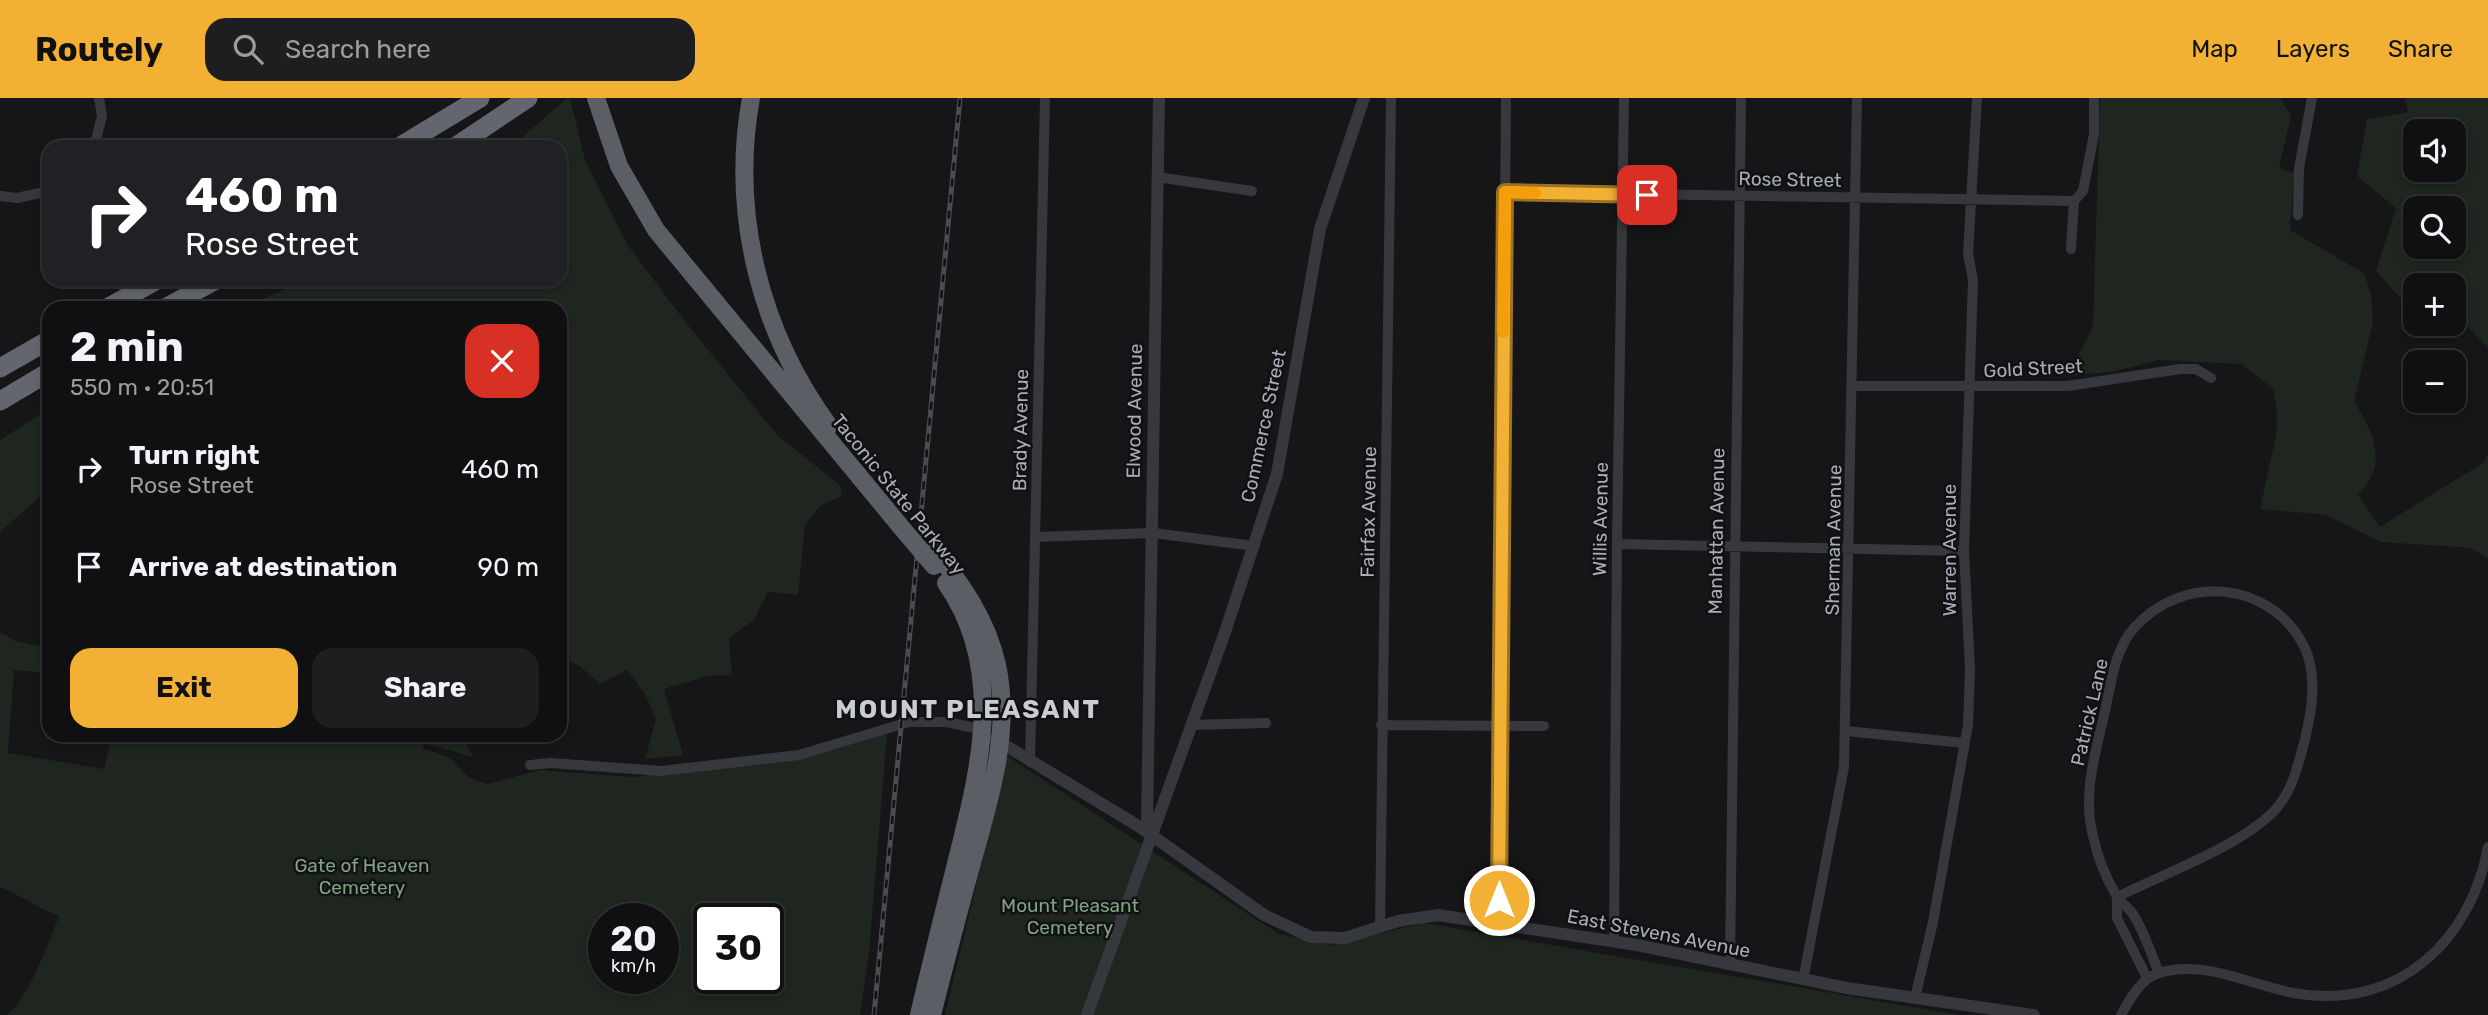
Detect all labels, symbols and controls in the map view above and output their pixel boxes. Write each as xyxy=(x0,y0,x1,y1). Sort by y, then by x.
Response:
search box xyxy=(205,18,695,81)
text: Routely xyxy=(35,30,163,69)
icon: search xyxy=(229,30,267,68)
text: Search here xyxy=(285,34,431,65)
text: Map xyxy=(2191,35,2238,63)
text: Layers xyxy=(2276,35,2350,63)
text: Share xyxy=(2388,35,2453,63)
map controls xyxy=(2403,119,2466,413)
button: sound xyxy=(2403,119,2466,182)
pin xyxy=(1617,165,1677,225)
text: 460 m xyxy=(185,166,339,224)
street label: Rose Street xyxy=(1738,167,1842,192)
icon: right xyxy=(70,168,161,259)
icon: arrive xyxy=(1628,176,1666,214)
button: search xyxy=(2403,196,2466,259)
text: Rose Street xyxy=(185,225,359,263)
button: + xyxy=(2403,273,2466,336)
text: 2 min xyxy=(70,322,184,372)
button: close xyxy=(465,324,539,398)
street label: Elwood Avenue xyxy=(1122,343,1147,479)
street label: Commerce Street xyxy=(1236,347,1291,505)
button: − xyxy=(2403,350,2466,413)
street label: Gold Street xyxy=(1983,354,2084,383)
street label: Brady Avenue xyxy=(1008,369,1033,491)
text: 550 m · 20:51 xyxy=(70,373,214,401)
street label: Taconic State Parkway xyxy=(827,409,970,579)
text: Turn right xyxy=(129,440,259,471)
street label: Fairfax Avenue xyxy=(1356,446,1381,578)
street label: Manhattan Avenue xyxy=(1704,448,1729,615)
icon: right xyxy=(70,450,108,488)
text: 460 m xyxy=(461,454,539,485)
street label: Willis Avenue xyxy=(1588,462,1613,576)
street label: Sherman Avenue xyxy=(1821,464,1846,616)
text: Rose Street xyxy=(129,471,254,499)
street label: Warren Avenue xyxy=(1938,484,1961,616)
icon: arrive xyxy=(70,548,108,586)
text: Arrive at destination xyxy=(129,552,397,583)
text: 90 m xyxy=(478,552,539,583)
button: Exit xyxy=(70,648,298,728)
button: Share xyxy=(312,648,539,728)
street label: Patrick Lane xyxy=(2066,656,2113,768)
district label: MOUNT PLEASANT xyxy=(835,694,1101,725)
park label: Gate of Heaven Cemetery xyxy=(294,854,430,899)
position arrow xyxy=(1462,863,1536,937)
park label: Mount Pleasant Cemetery xyxy=(1001,894,1139,939)
speed limit sign: 30 xyxy=(693,903,784,994)
street label: East Stevens Avenue xyxy=(1565,904,1752,963)
text: 20 xyxy=(610,918,657,960)
text: km/h xyxy=(611,955,656,977)

